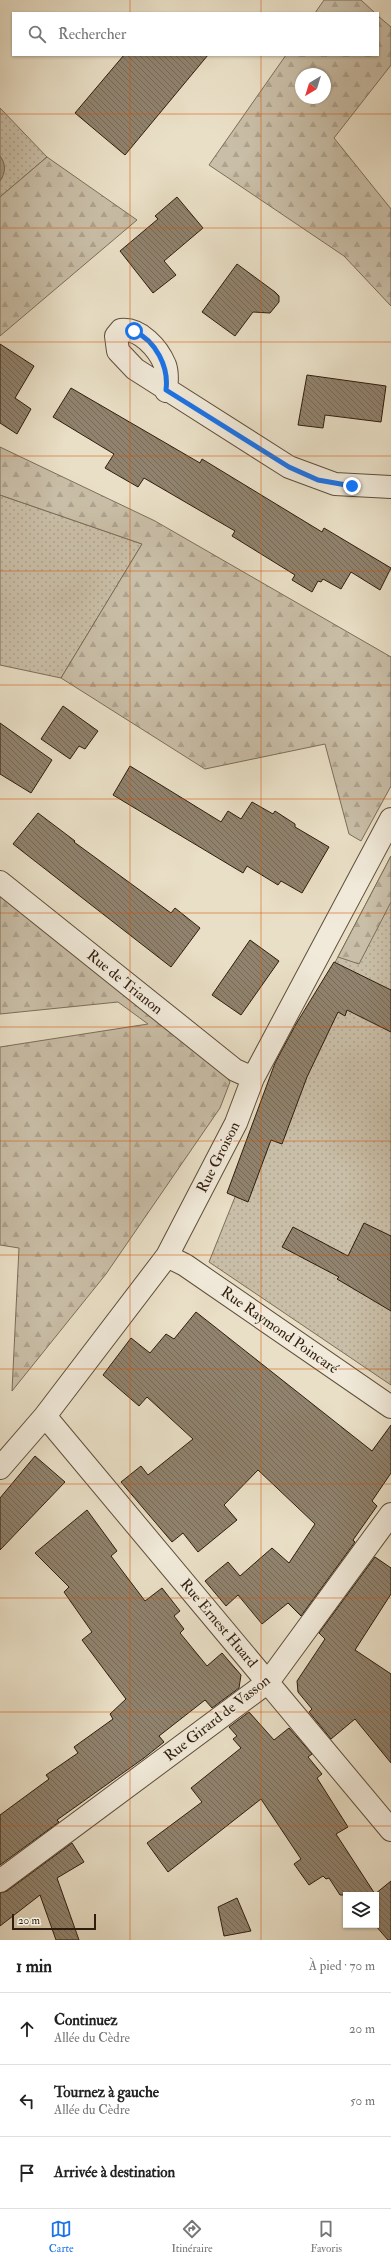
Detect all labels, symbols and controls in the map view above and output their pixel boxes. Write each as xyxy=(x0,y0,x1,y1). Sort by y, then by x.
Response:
search box xyxy=(12,12,379,56)
icon: search xyxy=(26,23,48,45)
text: Rechercher xyxy=(58,25,126,44)
north arrow xyxy=(295,68,331,104)
route start xyxy=(125,322,143,340)
route end xyxy=(343,477,361,495)
street label: Rue de Trianon xyxy=(83,946,167,1019)
street label: Rue Groison xyxy=(192,1118,245,1196)
street label: Rue Raymond Poincaré xyxy=(217,1283,343,1379)
street label: Rue Ernest Huard xyxy=(176,1575,262,1672)
street label: Rue Girard de Vasson xyxy=(160,1671,274,1766)
map controls xyxy=(343,1892,379,1928)
button: layers xyxy=(343,1892,379,1928)
scale bar xyxy=(12,1912,96,1931)
text: 20 m xyxy=(18,1914,40,1927)
text: 1 min xyxy=(16,1956,52,1977)
text: À pied · 70 m xyxy=(309,1958,375,1974)
text: Continuez xyxy=(54,2011,118,2030)
icon: ahead xyxy=(16,2018,38,2040)
text: 20 m xyxy=(349,2021,375,2037)
text: Allée du Cèdre xyxy=(54,2030,130,2046)
text: Tournez à gauche xyxy=(54,2083,159,2102)
icon: left xyxy=(16,2090,38,2112)
text: 50 m xyxy=(350,2093,375,2109)
text: Allée du Cèdre xyxy=(54,2102,130,2118)
icon: arrive xyxy=(16,2162,38,2184)
text: Arrivée à destination xyxy=(54,2163,175,2182)
tab: Carte xyxy=(49,2218,74,2255)
tab: Itinéraire xyxy=(171,2218,213,2255)
tab: Favoris xyxy=(310,2218,342,2255)

